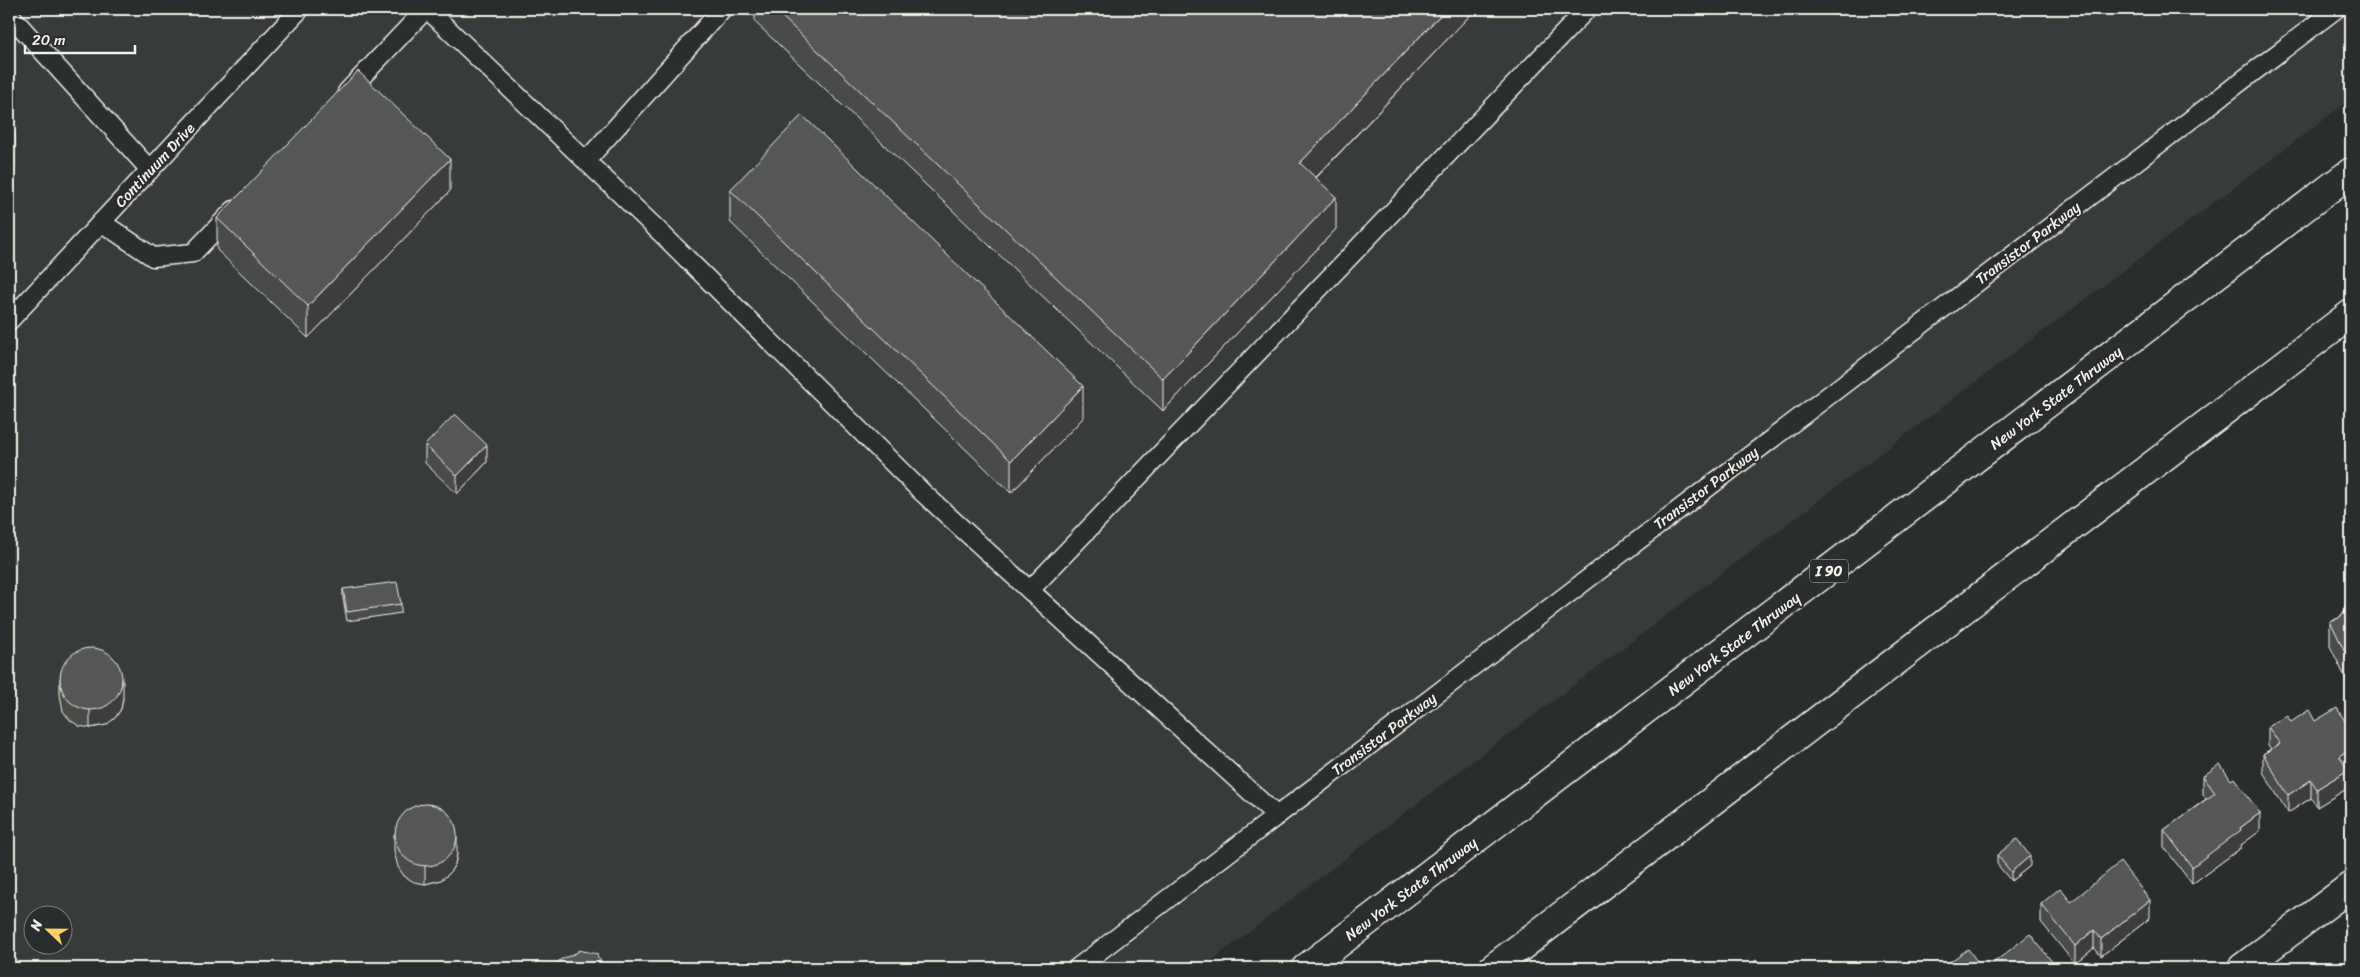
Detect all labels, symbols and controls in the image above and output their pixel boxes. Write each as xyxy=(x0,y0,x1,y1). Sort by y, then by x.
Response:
scale bar xyxy=(25,22,135,54)
text: 20 m xyxy=(32,27,66,53)
street label: Continuum Drive xyxy=(108,116,202,214)
street label: Transistor Parkway xyxy=(1970,194,2086,291)
street label: New York State Thruway xyxy=(1984,339,2128,457)
street label: Transistor Parkway xyxy=(1648,439,1764,536)
road number: I 90 xyxy=(1810,560,1848,582)
street label: New York State Thruway xyxy=(1662,585,1806,703)
street label: Transistor Parkway xyxy=(1326,685,1442,782)
street label: New York State Thruway xyxy=(1339,830,1483,948)
north arrow xyxy=(22,904,72,954)
text: N xyxy=(23,916,50,935)

